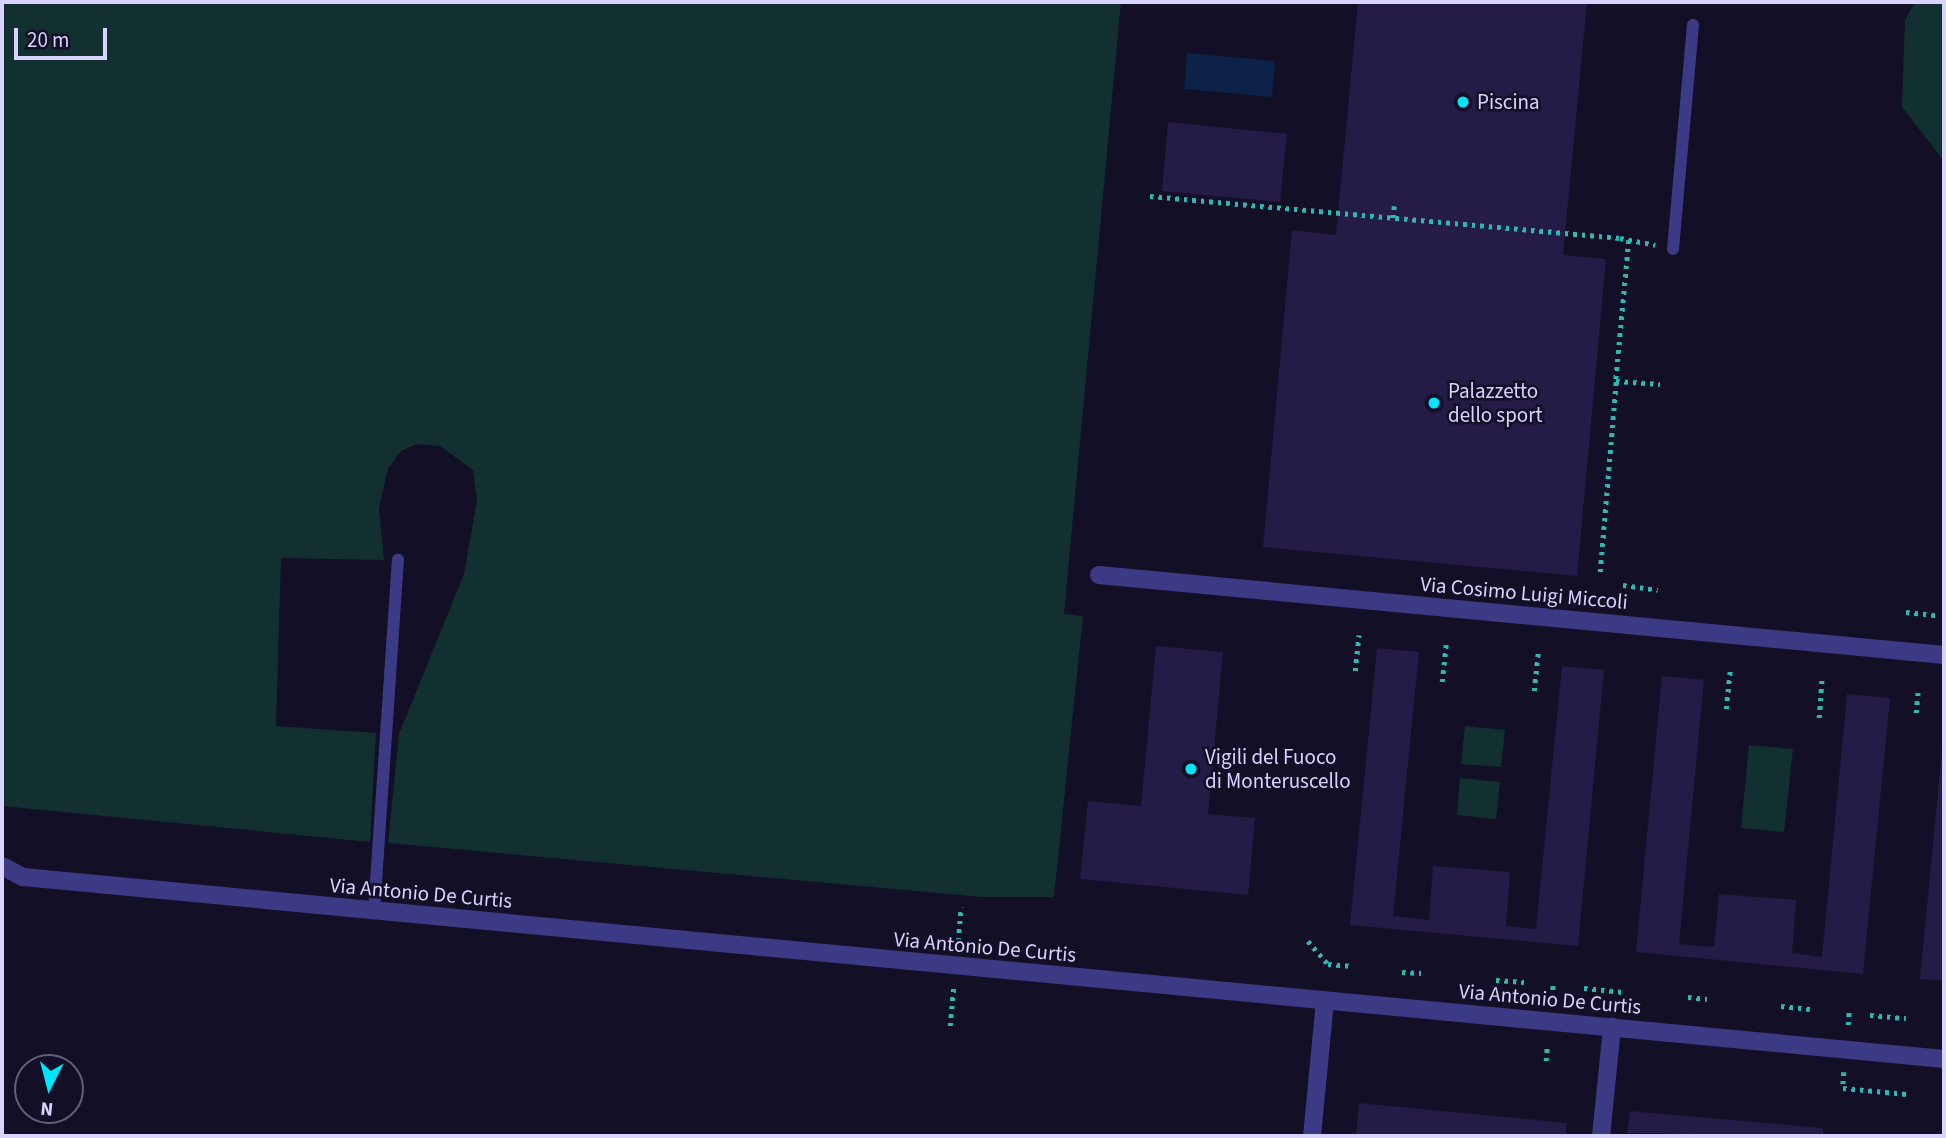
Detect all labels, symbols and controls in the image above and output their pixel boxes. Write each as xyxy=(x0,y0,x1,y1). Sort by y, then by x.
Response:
scale bar xyxy=(18,14,110,58)
text: 20 m xyxy=(27,25,69,55)
place label: Piscina xyxy=(1477,89,1540,115)
marker: Piscina xyxy=(1455,94,1471,110)
place label: Palazzetto dello sport xyxy=(1448,378,1543,428)
marker: Palazzetto dello sport xyxy=(1426,395,1442,411)
street label: Via Cosimo Luigi Miccoli xyxy=(1419,571,1629,615)
place label: Vigili del Fuoco di Monteruscello xyxy=(1205,744,1351,794)
marker: Vigili del Fuoco di Monteruscello xyxy=(1183,761,1199,777)
street label: Via Antonio De Curtis xyxy=(329,872,513,914)
street label: Via Antonio De Curtis xyxy=(893,926,1077,968)
street label: Via Antonio De Curtis xyxy=(1458,978,1642,1020)
north arrow xyxy=(14,1054,84,1124)
text: N xyxy=(39,1094,55,1122)

